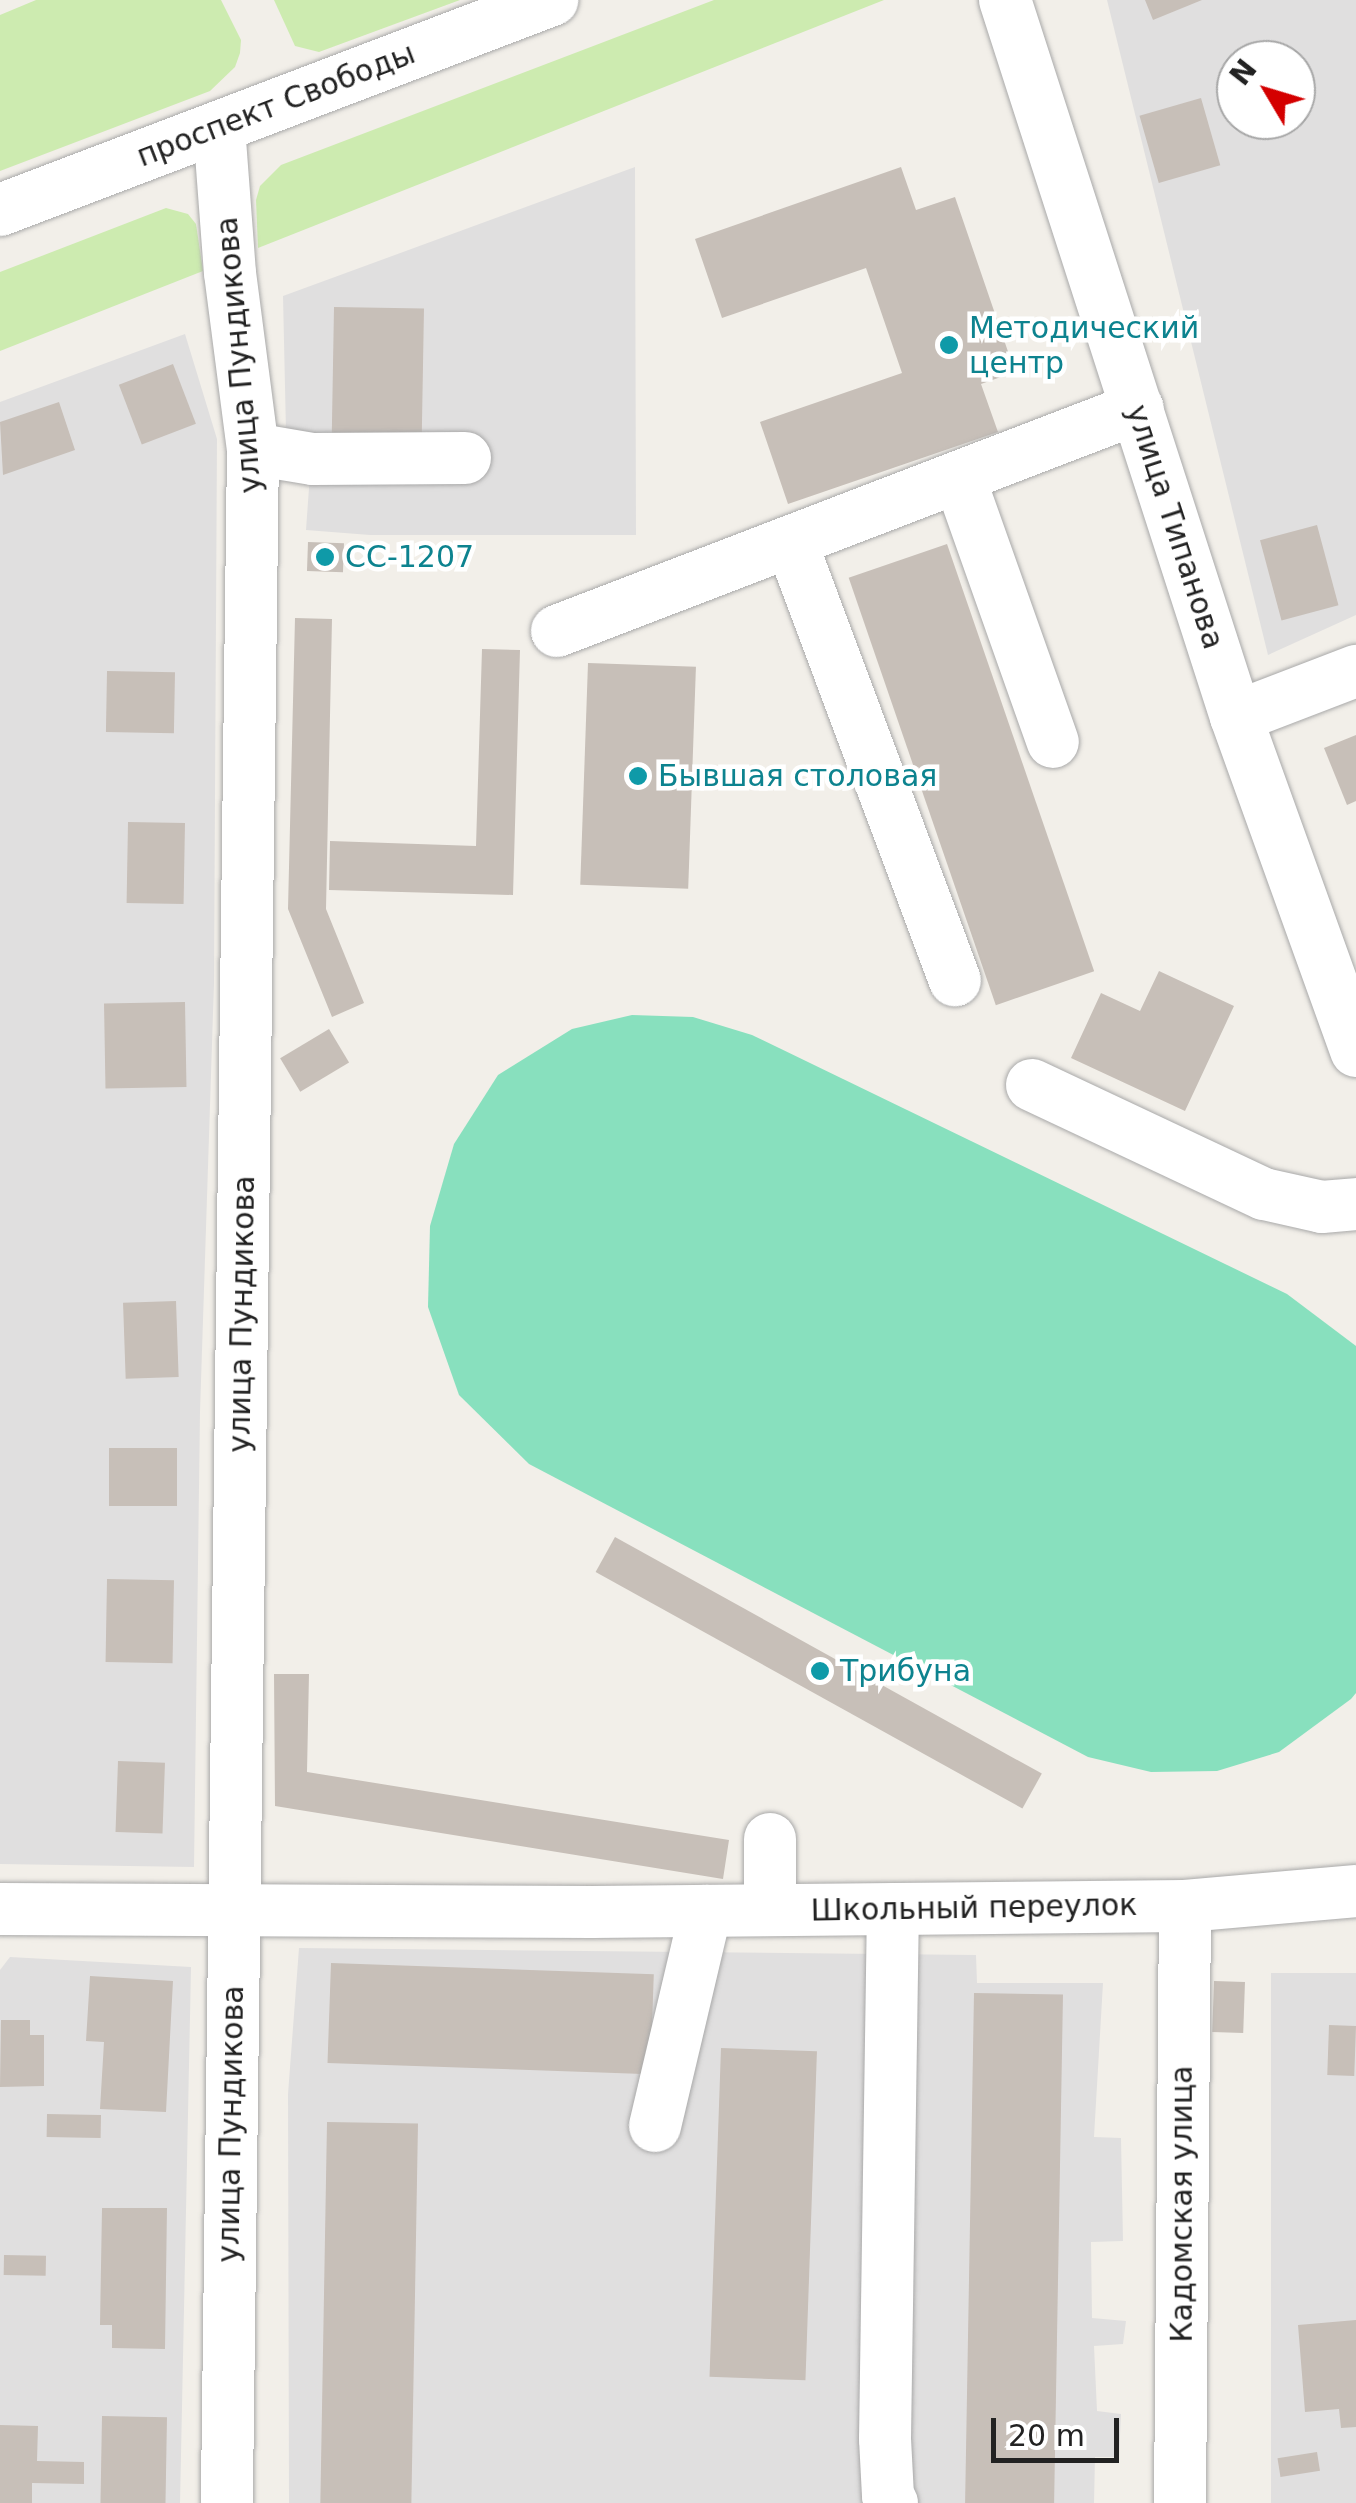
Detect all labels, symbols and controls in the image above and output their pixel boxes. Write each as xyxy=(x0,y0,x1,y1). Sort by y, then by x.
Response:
street label: проспект Свободы xyxy=(132,35,420,175)
north arrow xyxy=(1216,40,1316,140)
text: N xyxy=(1223,53,1264,92)
street label: улица Пундикова xyxy=(209,215,269,495)
place label: Методический центр xyxy=(969,310,1199,380)
marker: Методический центр xyxy=(938,334,960,356)
street label: улица Типанова xyxy=(1119,400,1231,654)
place label: СС-1207 xyxy=(345,539,474,575)
marker: СС-1207 xyxy=(314,546,336,568)
place label: Бывшая столовая xyxy=(658,758,937,794)
marker: Бывшая столовая xyxy=(627,765,649,787)
street label: улица Пундикова xyxy=(222,1175,262,1453)
place label: Трибуна xyxy=(840,1653,971,1689)
marker: Трибуна xyxy=(809,1660,831,1682)
street label: Школьный переулок xyxy=(810,1887,1138,1929)
street label: улица Пундикова xyxy=(211,1985,251,2263)
street label: Кадомская улица xyxy=(1164,2065,1200,2343)
scale bar xyxy=(996,2398,1124,2460)
text: 20 m xyxy=(1008,2418,1085,2453)

